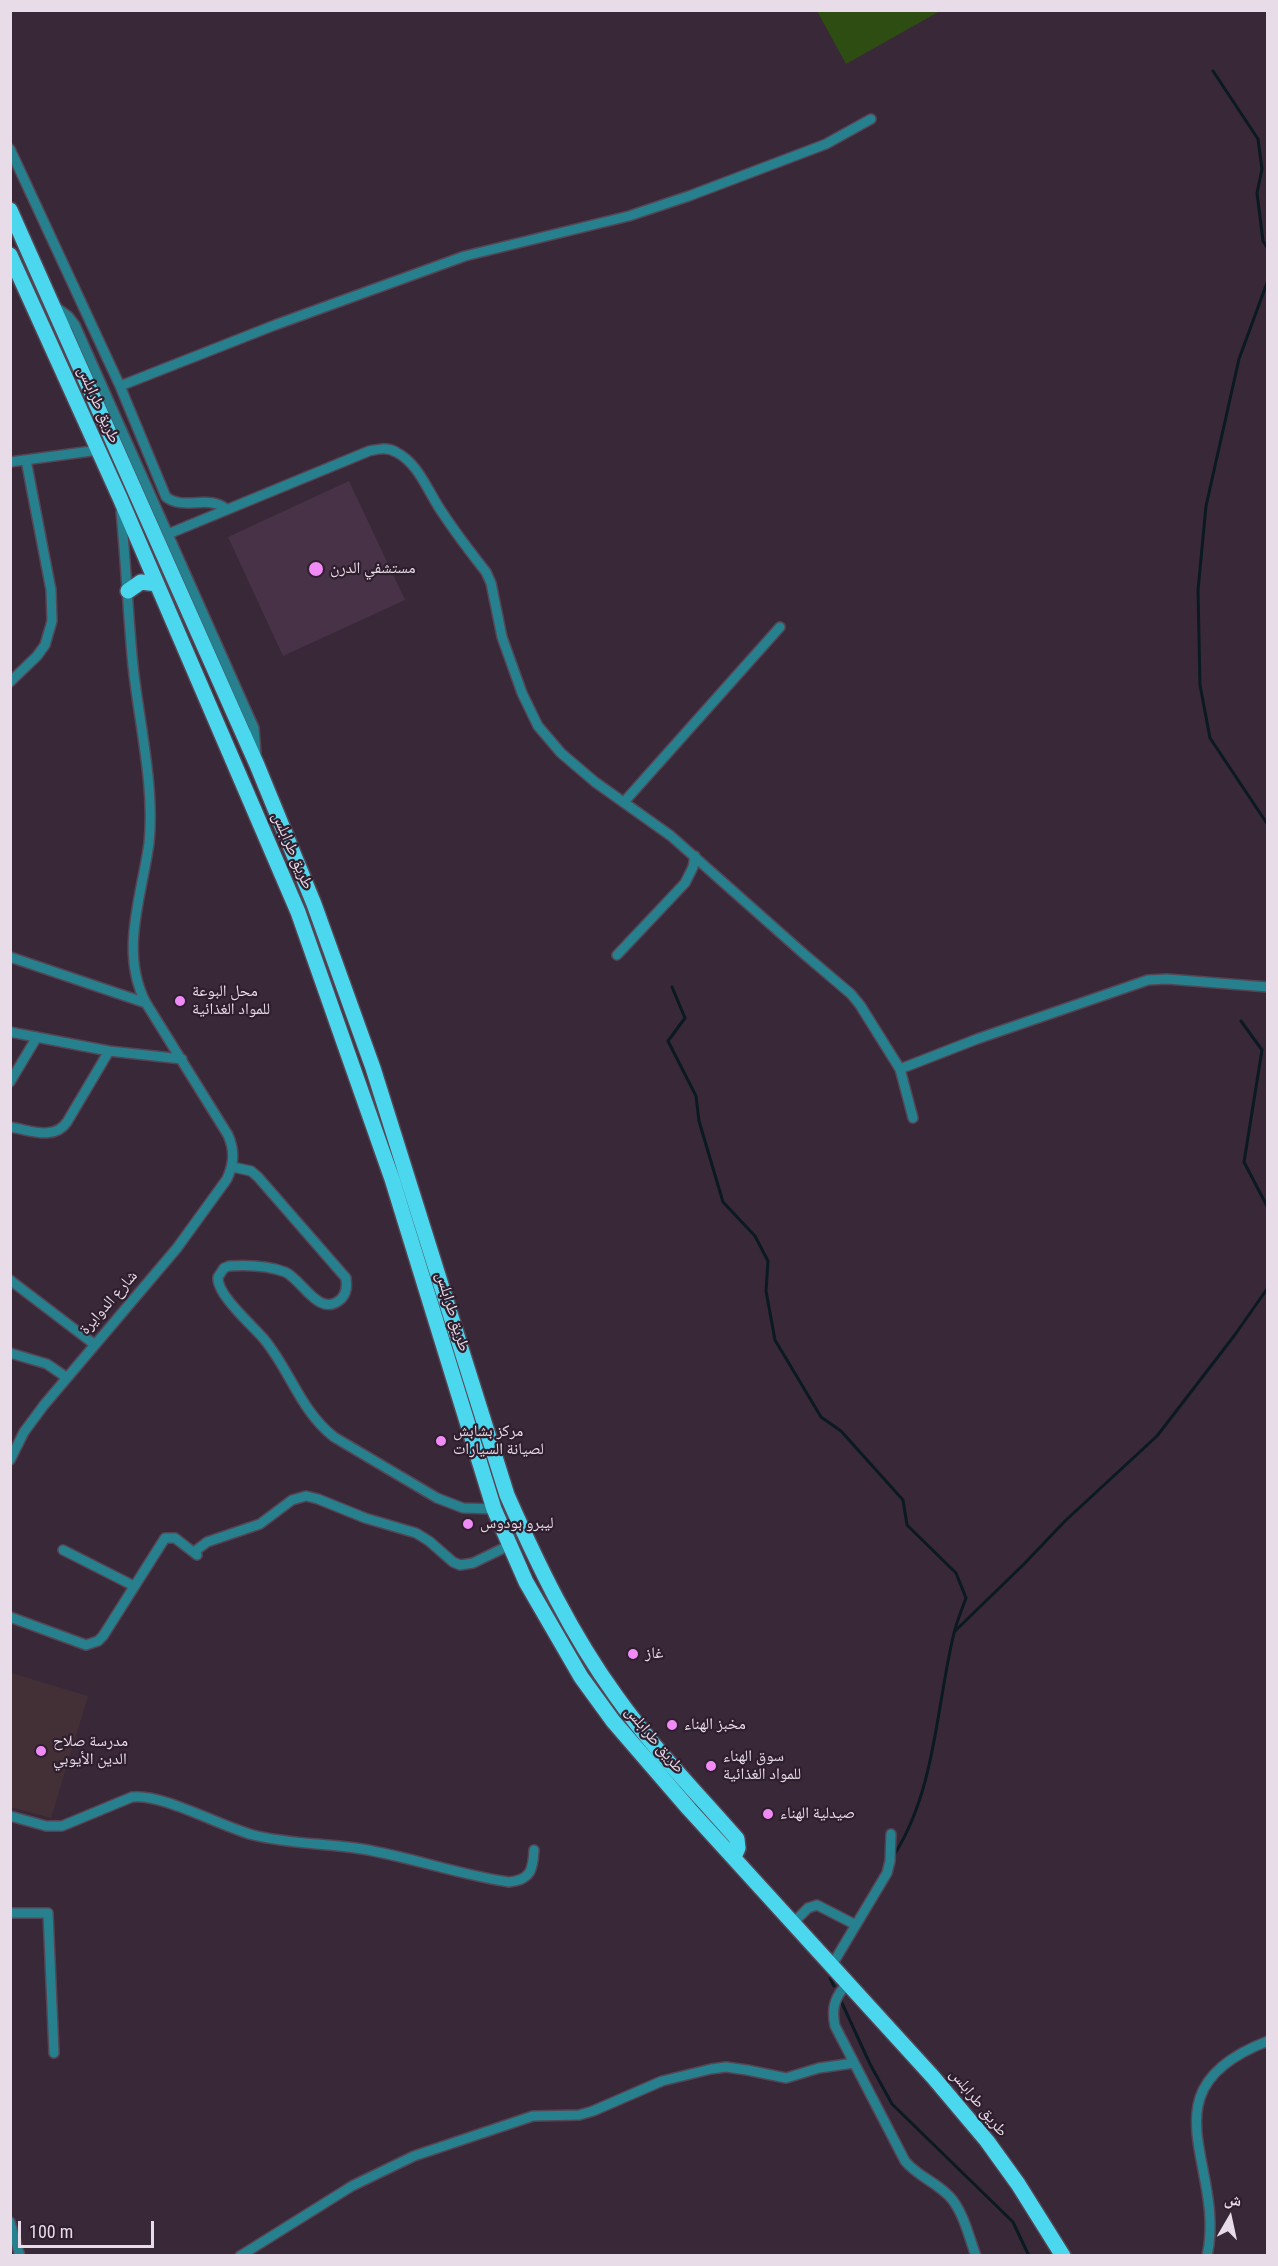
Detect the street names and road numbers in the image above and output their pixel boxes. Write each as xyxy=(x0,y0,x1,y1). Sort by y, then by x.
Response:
street label: طريق طرابلس xyxy=(73,364,123,446)
street label: طريق طرابلس xyxy=(267,810,317,892)
street label: شارع الدوايرة xyxy=(76,1267,142,1339)
street label: طريق طرابلس xyxy=(431,1270,473,1354)
street label: طريق طرابلس xyxy=(620,1702,688,1778)
street label: طريق طرابلس xyxy=(945,2065,1011,2141)

